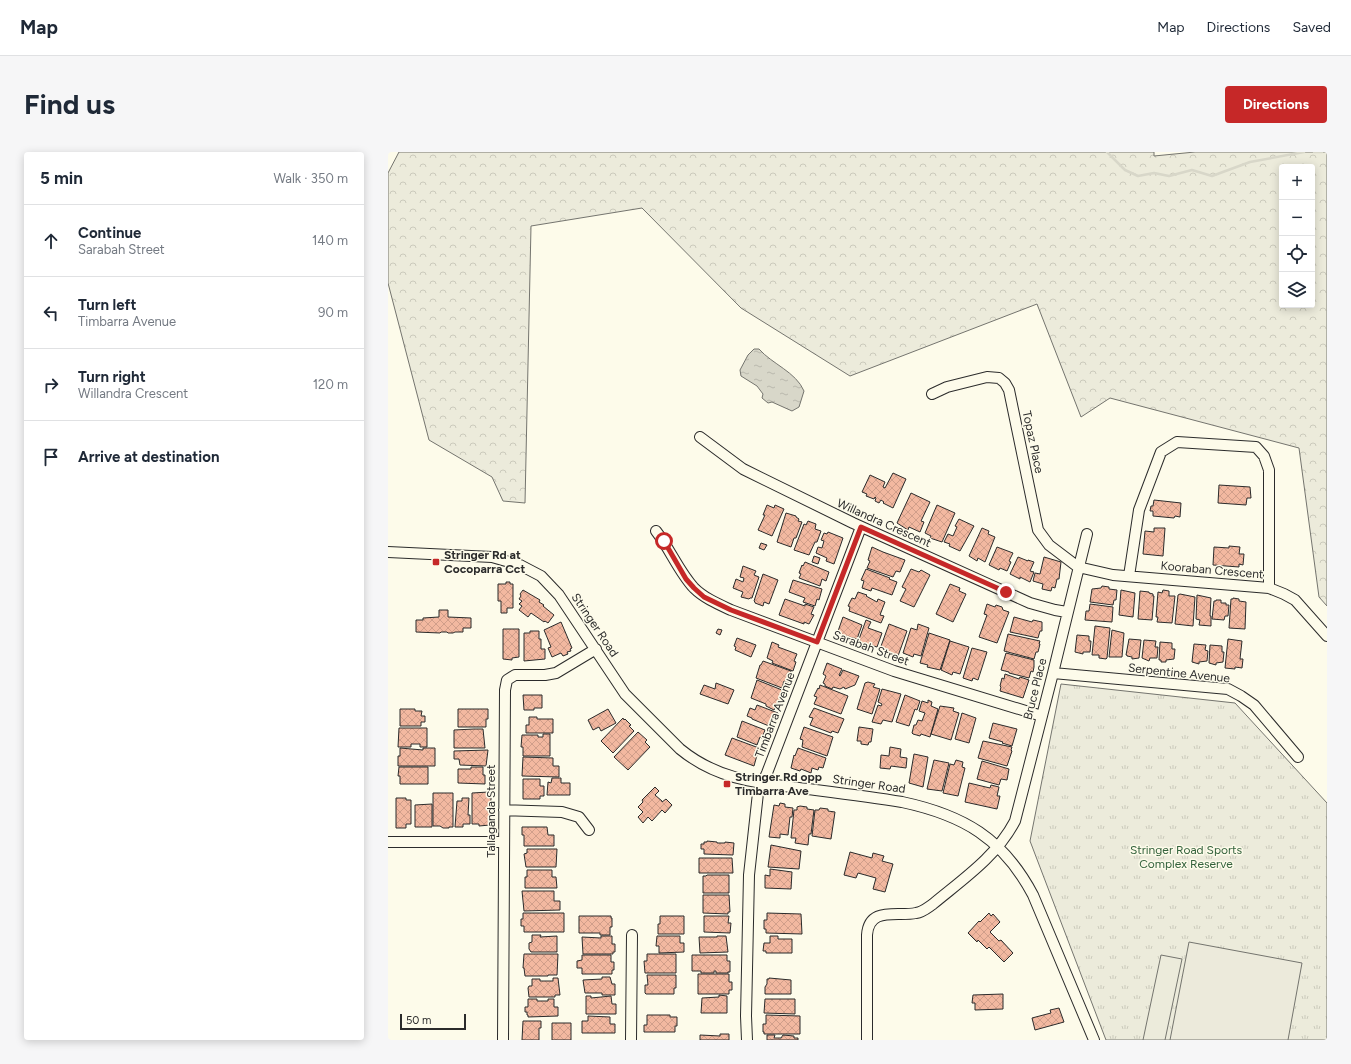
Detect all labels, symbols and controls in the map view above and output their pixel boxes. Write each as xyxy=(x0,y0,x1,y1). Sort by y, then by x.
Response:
text: Map xyxy=(20,16,58,39)
text: Map xyxy=(1157,19,1185,36)
text: Directions xyxy=(1207,19,1270,36)
text: Saved xyxy=(1292,19,1331,36)
button: Directions xyxy=(1225,86,1327,123)
text: Find us xyxy=(24,87,115,121)
map controls xyxy=(1279,164,1315,308)
button: + xyxy=(1279,164,1315,200)
text: 5 min xyxy=(40,168,83,188)
text: Walk · 350 m xyxy=(273,171,348,186)
button: − xyxy=(1279,200,1315,236)
text: Continue xyxy=(78,224,141,242)
icon: ahead xyxy=(40,230,62,252)
text: 140 m xyxy=(312,233,348,248)
button: locate xyxy=(1279,236,1315,272)
text: Sarabah Street xyxy=(78,242,165,257)
button: layers xyxy=(1279,272,1315,308)
text: Turn left xyxy=(78,296,136,314)
icon: left xyxy=(40,302,62,324)
text: 90 m xyxy=(318,305,348,320)
text: Timbarra Avenue xyxy=(78,314,176,329)
text: Turn right xyxy=(78,368,146,386)
icon: right xyxy=(40,374,62,396)
text: 120 m xyxy=(313,377,348,392)
text: Willandra Crescent xyxy=(78,386,188,401)
street label: Topaz Place xyxy=(1020,409,1047,475)
icon: arrive xyxy=(40,446,62,468)
text: Arrive at destination xyxy=(78,448,219,466)
street label: Willandra Crescent xyxy=(835,496,934,550)
route start xyxy=(655,532,673,550)
place label: Stringer Rd at Cocoparra Cct xyxy=(444,548,525,576)
marker: Stringer Rd at Cocoparra Cct xyxy=(431,557,441,567)
street label: Kooraban Crescent xyxy=(1160,559,1264,582)
route end xyxy=(997,583,1015,601)
street label: Stringer Road xyxy=(569,591,621,659)
street label: Sarabah Street xyxy=(831,628,911,668)
street label: Bruce Place xyxy=(1021,656,1050,721)
street label: Serpentine Avenue xyxy=(1127,661,1231,685)
street label: Timbarra Avenue xyxy=(752,670,798,760)
street label: Tallaganda Street xyxy=(484,764,498,857)
place label: Stringer Rd opp Timbarra Ave xyxy=(735,770,822,798)
street label: Stringer Road xyxy=(832,772,906,796)
marker: Stringer Rd opp Timbarra Ave xyxy=(722,779,732,789)
park label: Stringer Road Sports Complex Reserve xyxy=(1130,843,1243,871)
scale bar xyxy=(400,1012,466,1031)
text: 50 m xyxy=(406,1014,431,1027)

